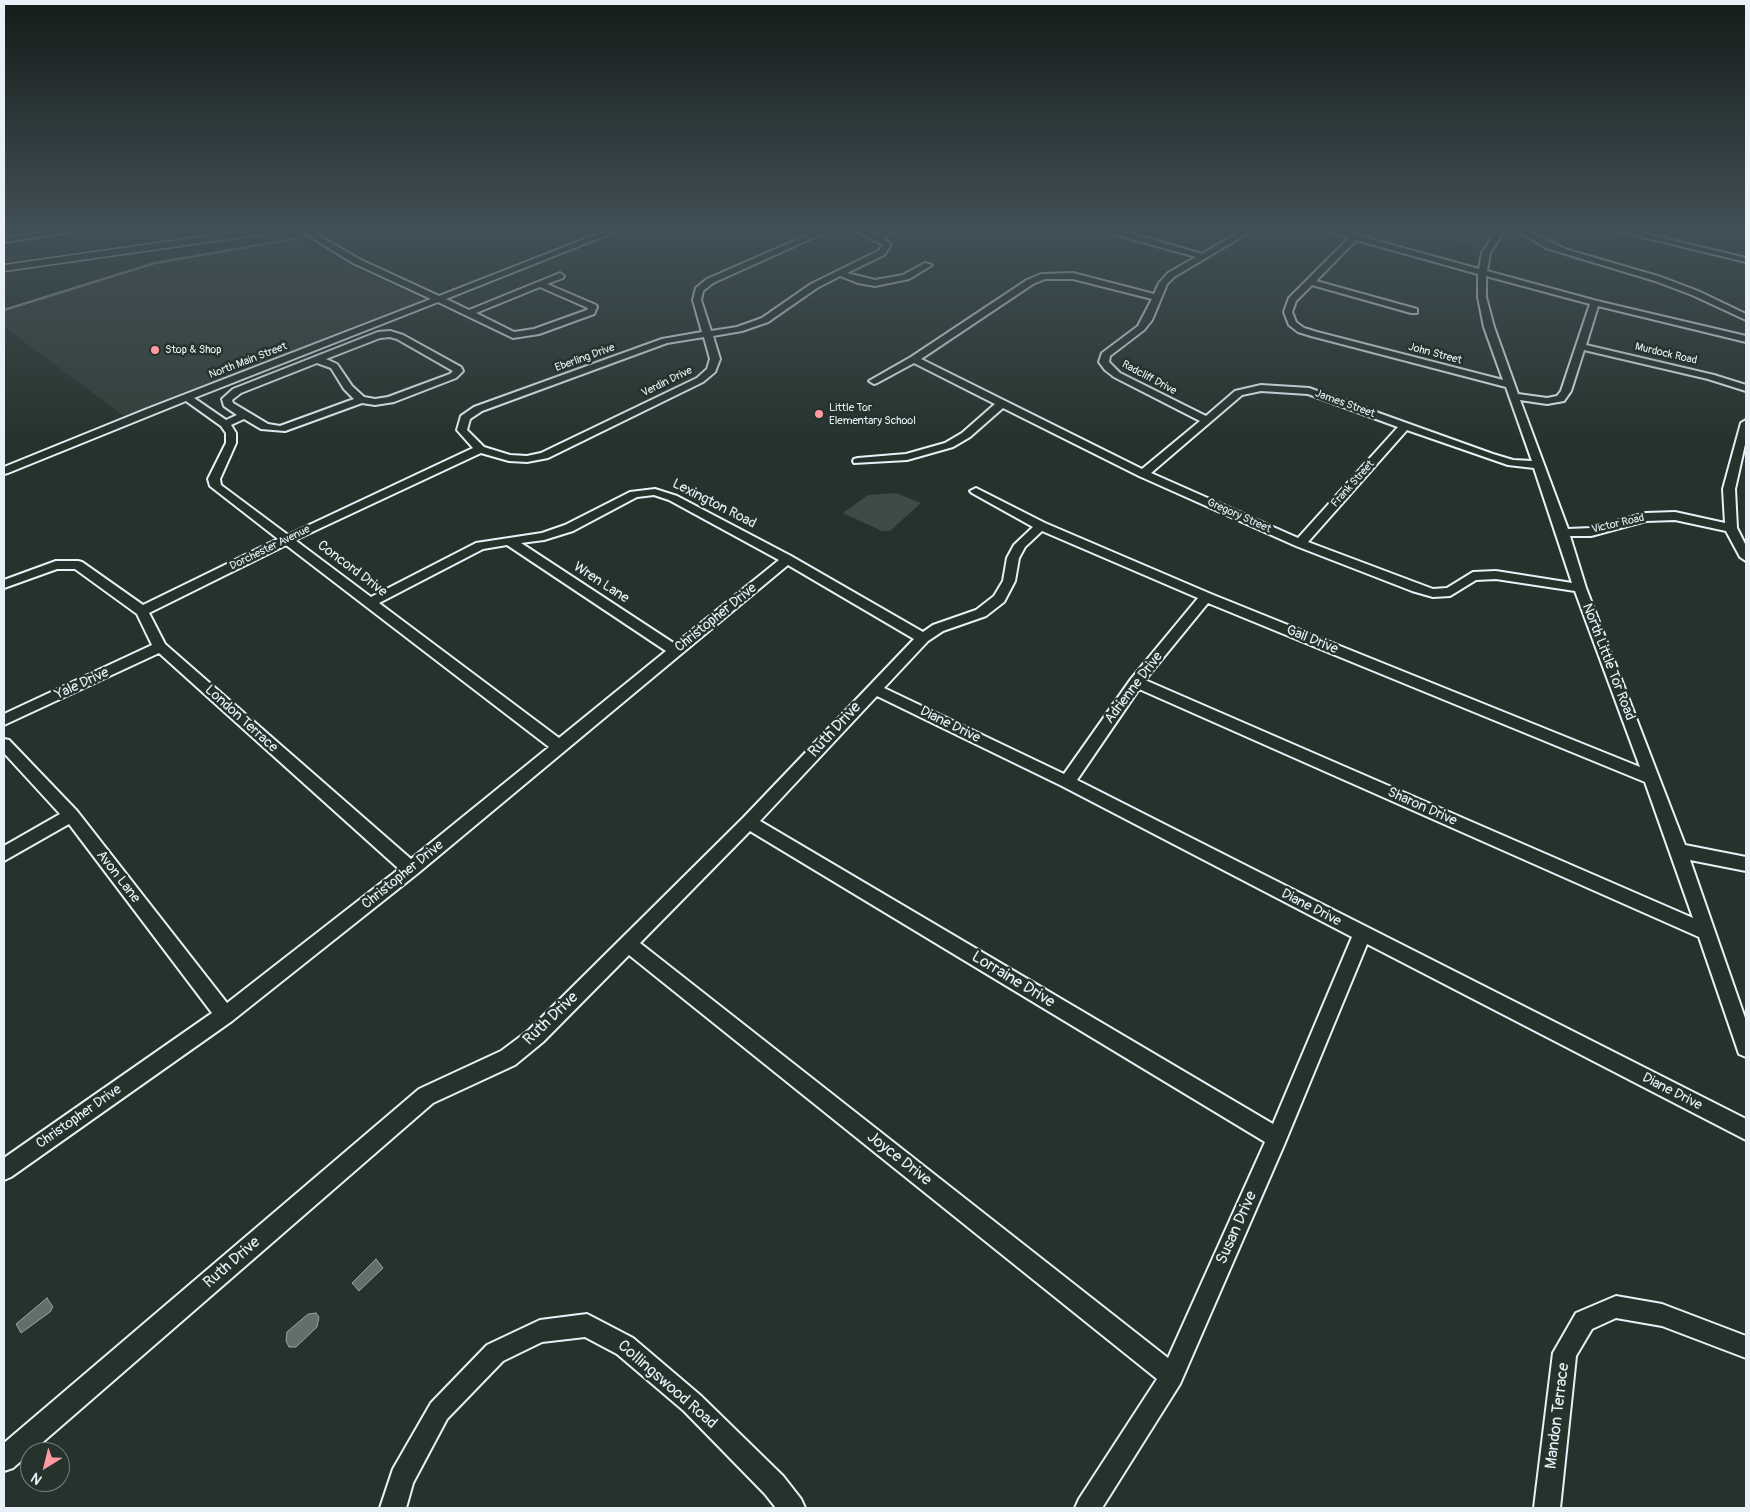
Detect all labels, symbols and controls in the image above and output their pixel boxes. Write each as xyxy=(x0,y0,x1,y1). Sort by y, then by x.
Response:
street label: North Main Street xyxy=(207,340,289,382)
street label: Murdock Road xyxy=(1634,340,1698,368)
street label: Eberling Drive xyxy=(553,341,617,375)
street label: John Street xyxy=(1407,341,1463,367)
place label: Stop & Shop xyxy=(165,343,221,357)
marker: Stop & Shop xyxy=(149,344,161,356)
street label: Radcliff Drive xyxy=(1119,358,1179,398)
street label: Verdin Drive xyxy=(639,364,695,400)
street label: James Street xyxy=(1313,387,1377,421)
place label: Little Tor Elementary School xyxy=(829,401,916,427)
marker: Little Tor Elementary School xyxy=(813,408,825,420)
street label: Frank Street xyxy=(1329,458,1377,510)
street label: Lexington Road xyxy=(669,476,759,532)
street label: Gregory Street xyxy=(1205,496,1273,536)
street label: Victor Road xyxy=(1590,512,1646,536)
street label: Dorchester Avenue xyxy=(228,523,312,573)
street label: Concord Drive xyxy=(314,537,390,601)
street label: Wren Lane xyxy=(570,559,632,607)
street label: Christopher Drive xyxy=(672,580,760,656)
street label: North Little Tor Road xyxy=(1578,601,1638,723)
street label: Gail Drive xyxy=(1284,622,1340,658)
street label: Adrienne Drive xyxy=(1101,649,1167,727)
street label: Yale Drive xyxy=(53,664,111,704)
street label: London Terrace xyxy=(201,682,281,756)
street label: Ruth Drive xyxy=(804,698,866,762)
street label: Diane Drive xyxy=(917,703,983,747)
street label: Sharon Drive xyxy=(1385,784,1459,830)
street label: Christopher Drive xyxy=(359,837,447,913)
street label: Avon Lane xyxy=(92,848,144,906)
street label: Diane Drive xyxy=(1278,886,1344,930)
street label: Lorraine Drive xyxy=(968,948,1058,1012)
street label: Ruth Drive xyxy=(520,988,582,1050)
street label: Diane Drive xyxy=(1639,1070,1705,1114)
street label: Christopher Drive xyxy=(33,1081,125,1153)
street label: Joyce Drive xyxy=(863,1128,935,1190)
street label: Susan Drive xyxy=(1212,1188,1262,1268)
street label: Ruth Drive xyxy=(200,1233,264,1293)
street label: Collingswood Road xyxy=(613,1337,721,1433)
street label: Mandon Terrace xyxy=(1542,1362,1574,1470)
north arrow xyxy=(20,1442,70,1492)
text: N xyxy=(28,1469,45,1488)

